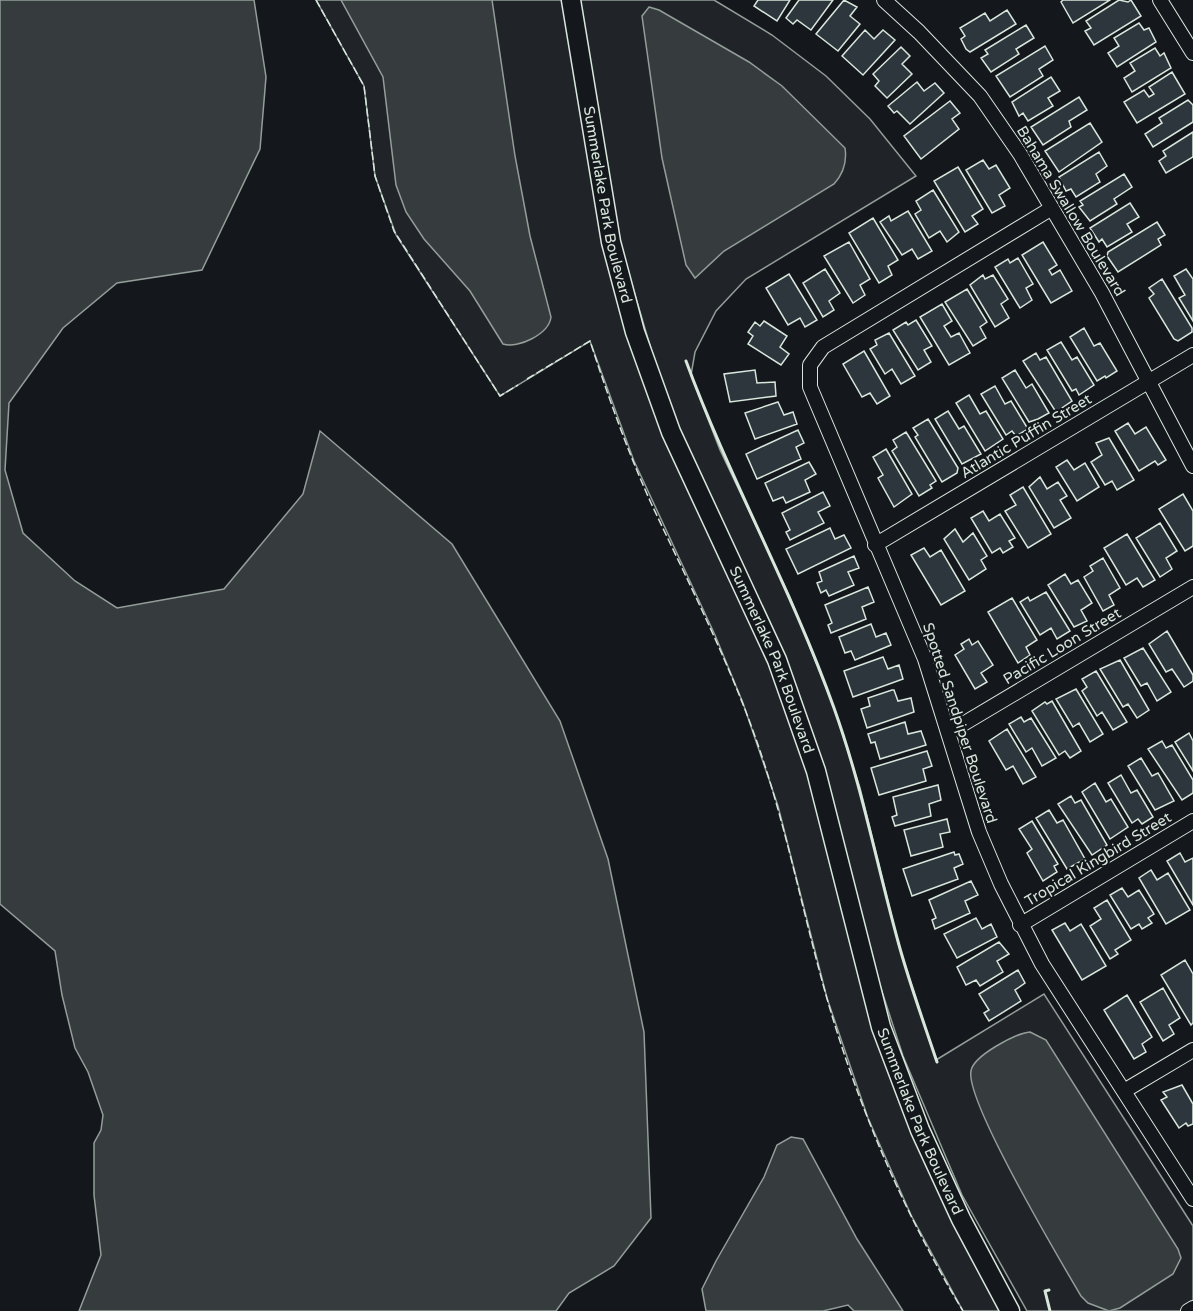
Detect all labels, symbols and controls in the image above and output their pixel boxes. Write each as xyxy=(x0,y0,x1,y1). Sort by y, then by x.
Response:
street label: Summerlake Park Boulevard xyxy=(580,105,636,305)
street label: Bahama Swallow Boulevard xyxy=(1013,122,1129,300)
street label: Atlantic Puffin Street xyxy=(957,390,1095,482)
street label: Summerlake Park Boulevard xyxy=(726,563,818,756)
street label: Pacific Loon Street xyxy=(1000,604,1124,688)
street label: Spotted Sandpiper Boulevard xyxy=(919,620,1001,826)
street label: Tropical Kingbird Street xyxy=(1022,808,1175,910)
street label: Summerlake Park Boulevard xyxy=(873,1025,967,1218)

